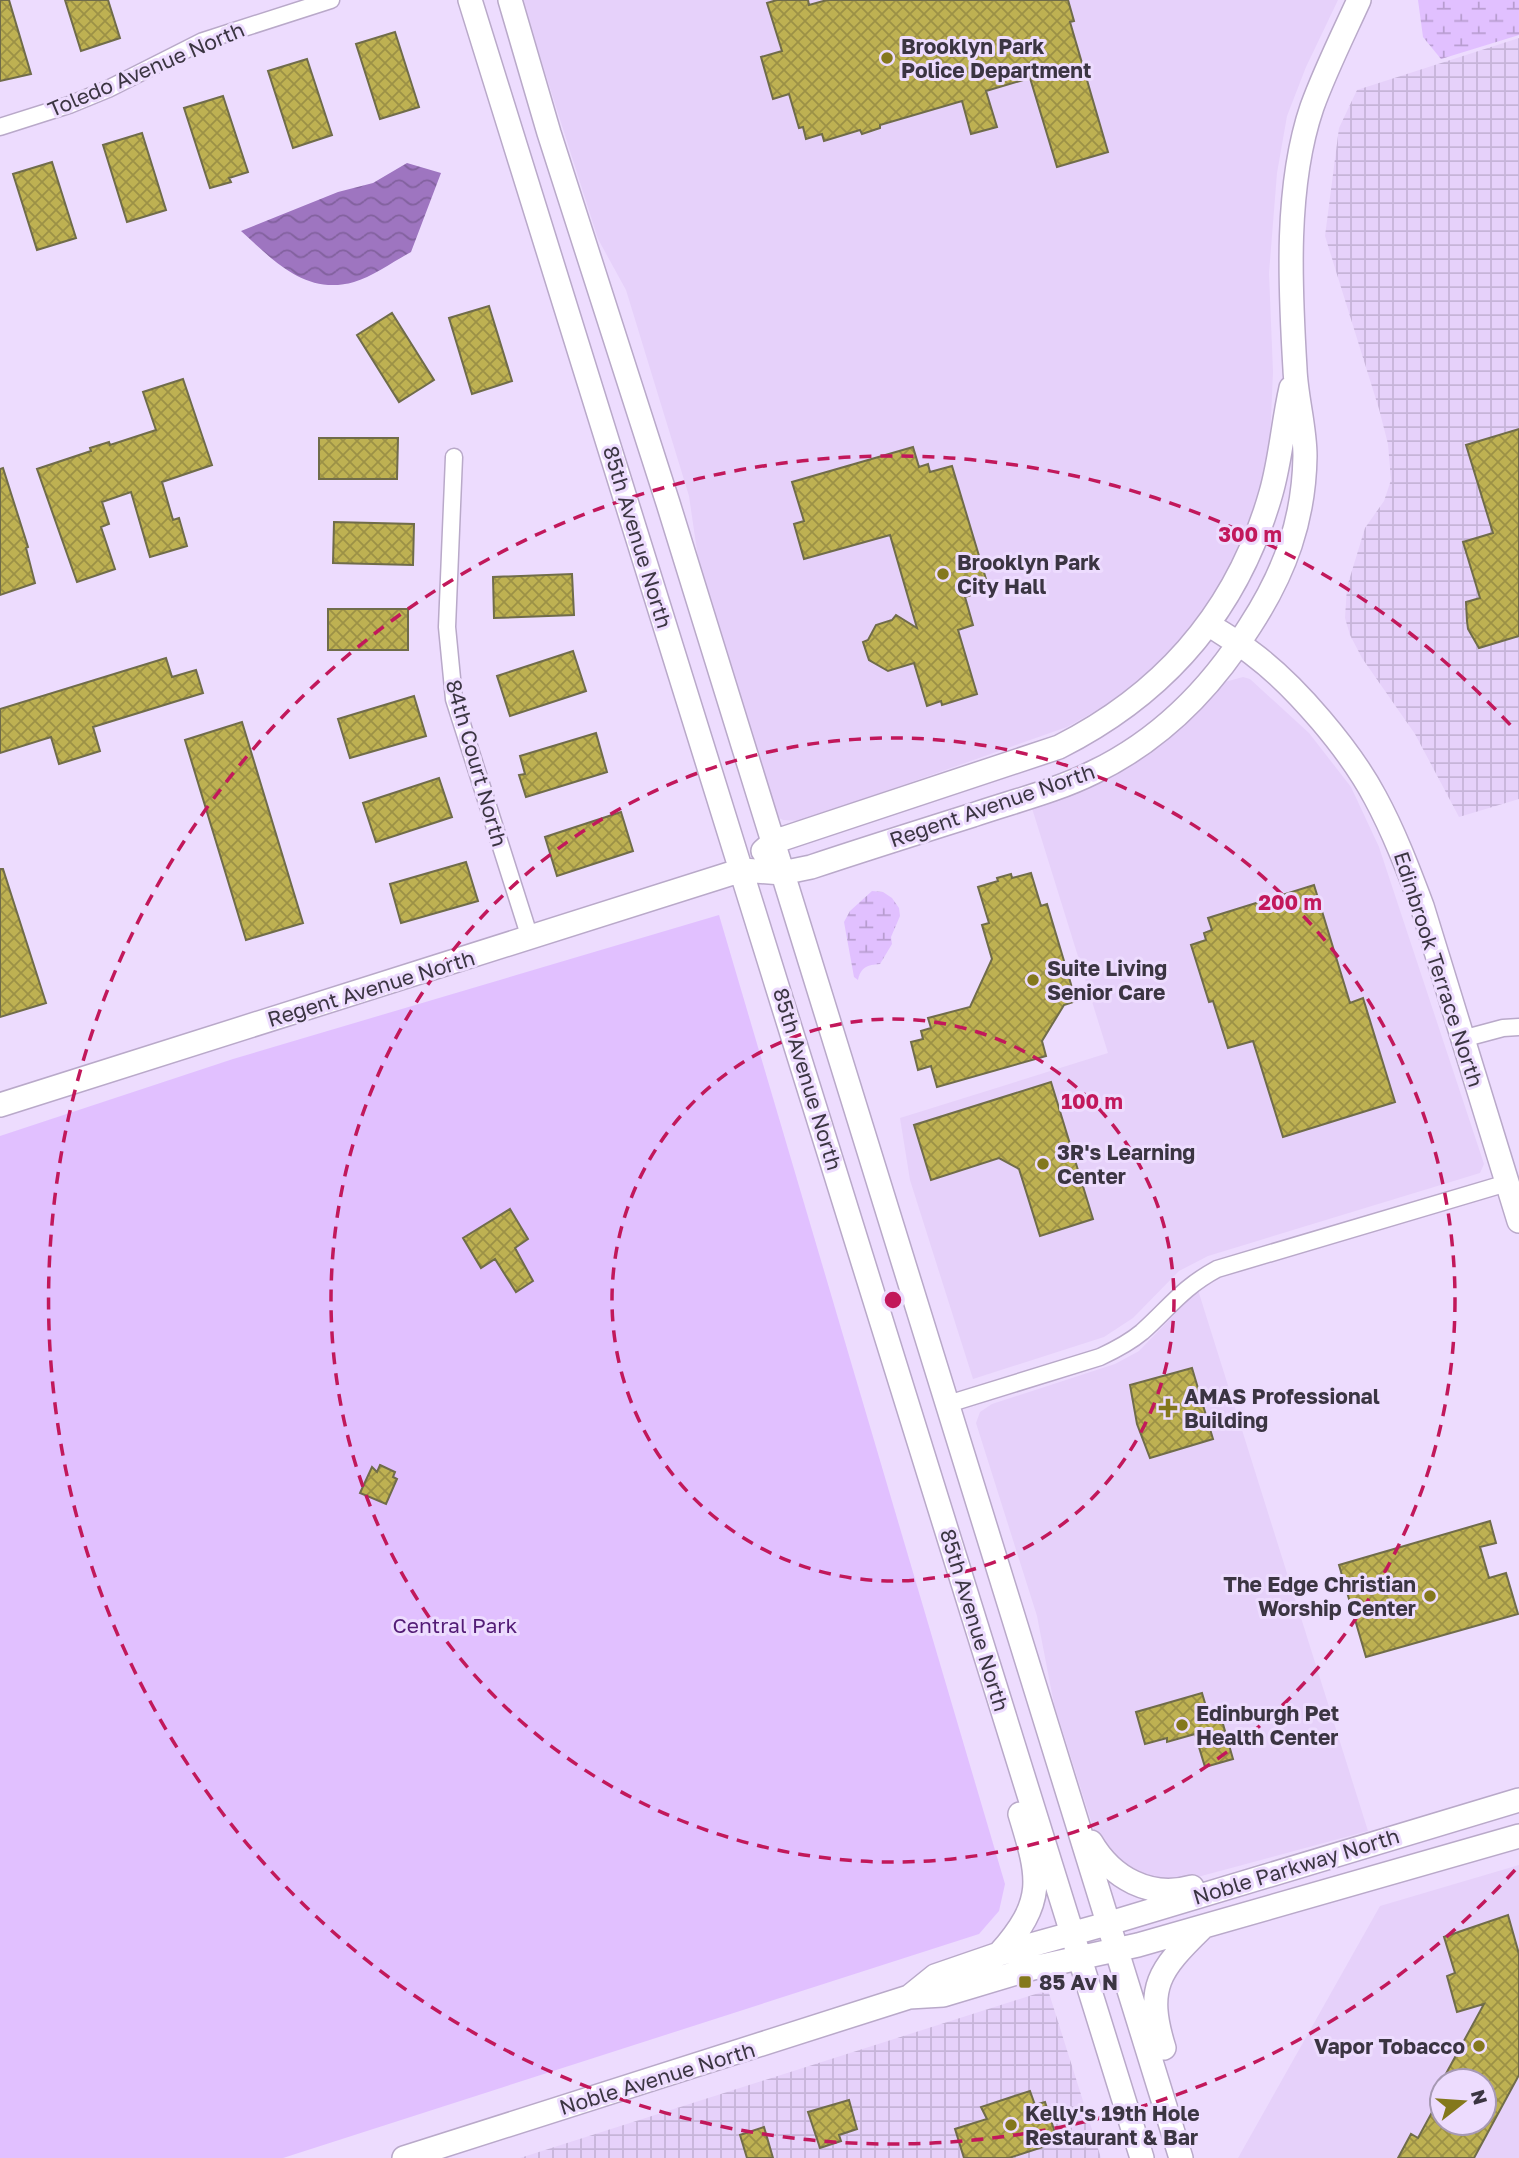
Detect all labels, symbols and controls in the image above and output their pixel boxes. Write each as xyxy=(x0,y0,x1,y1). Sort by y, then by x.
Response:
street label: Toledo Avenue North xyxy=(44,16,248,122)
place label: Brooklyn Park Police Department xyxy=(901,33,1091,83)
marker: Brooklyn Park Police Department xyxy=(879,50,895,66)
street label: 85th Avenue North xyxy=(598,443,678,631)
text: 300 m xyxy=(1218,521,1282,547)
place label: Brooklyn Park City Hall xyxy=(957,549,1101,599)
marker: Brooklyn Park City Hall xyxy=(935,566,951,582)
street label: 84th Court North xyxy=(441,677,513,849)
street label: Regent Avenue North xyxy=(886,758,1098,852)
street label: Edinbrook Terrace North xyxy=(1389,848,1489,1090)
text: 200 m xyxy=(1258,889,1322,915)
street label: Regent Avenue North xyxy=(264,944,478,1032)
place label: Suite Living Senior Care xyxy=(1047,955,1167,1005)
marker: Suite Living Senior Care xyxy=(1025,972,1041,988)
street label: 85th Avenue North xyxy=(768,985,848,1173)
text: 100 m xyxy=(1061,1088,1123,1114)
place label: 3R's Learning Center xyxy=(1057,1139,1195,1189)
marker: 3R's Learning Center xyxy=(1035,1156,1051,1172)
centre of rings xyxy=(881,1288,905,1312)
place label: AMAS Professional Building xyxy=(1184,1383,1380,1433)
marker: AMAS Professional Building xyxy=(1158,1398,1178,1418)
street label: 85th Avenue North xyxy=(935,1526,1015,1714)
place label: The Edge Christian Worship Center xyxy=(1223,1571,1416,1621)
marker: The Edge Christian Worship Center xyxy=(1422,1588,1438,1604)
park label: Central Park xyxy=(393,1612,518,1638)
place label: Edinburgh Pet Health Center xyxy=(1196,1700,1339,1750)
marker: Edinburgh Pet Health Center xyxy=(1174,1717,1190,1733)
street label: Noble Parkway North xyxy=(1190,1822,1402,1910)
place label: 85 Av N xyxy=(1039,1969,1118,1995)
marker: 85 Av N xyxy=(1017,1974,1033,1990)
place label: Vapor Tobacco xyxy=(1314,2033,1465,2059)
street label: Noble Avenue North xyxy=(556,2036,758,2120)
marker: Vapor Tobacco xyxy=(1471,2038,1487,2054)
north arrow xyxy=(1428,2067,1498,2137)
text: N xyxy=(1467,2087,1493,2107)
place label: Kelly's 19th Hole Restaurant & Bar xyxy=(1025,2100,1200,2150)
marker: Kelly's 19th Hole Restaurant & Bar xyxy=(1003,2117,1019,2133)

